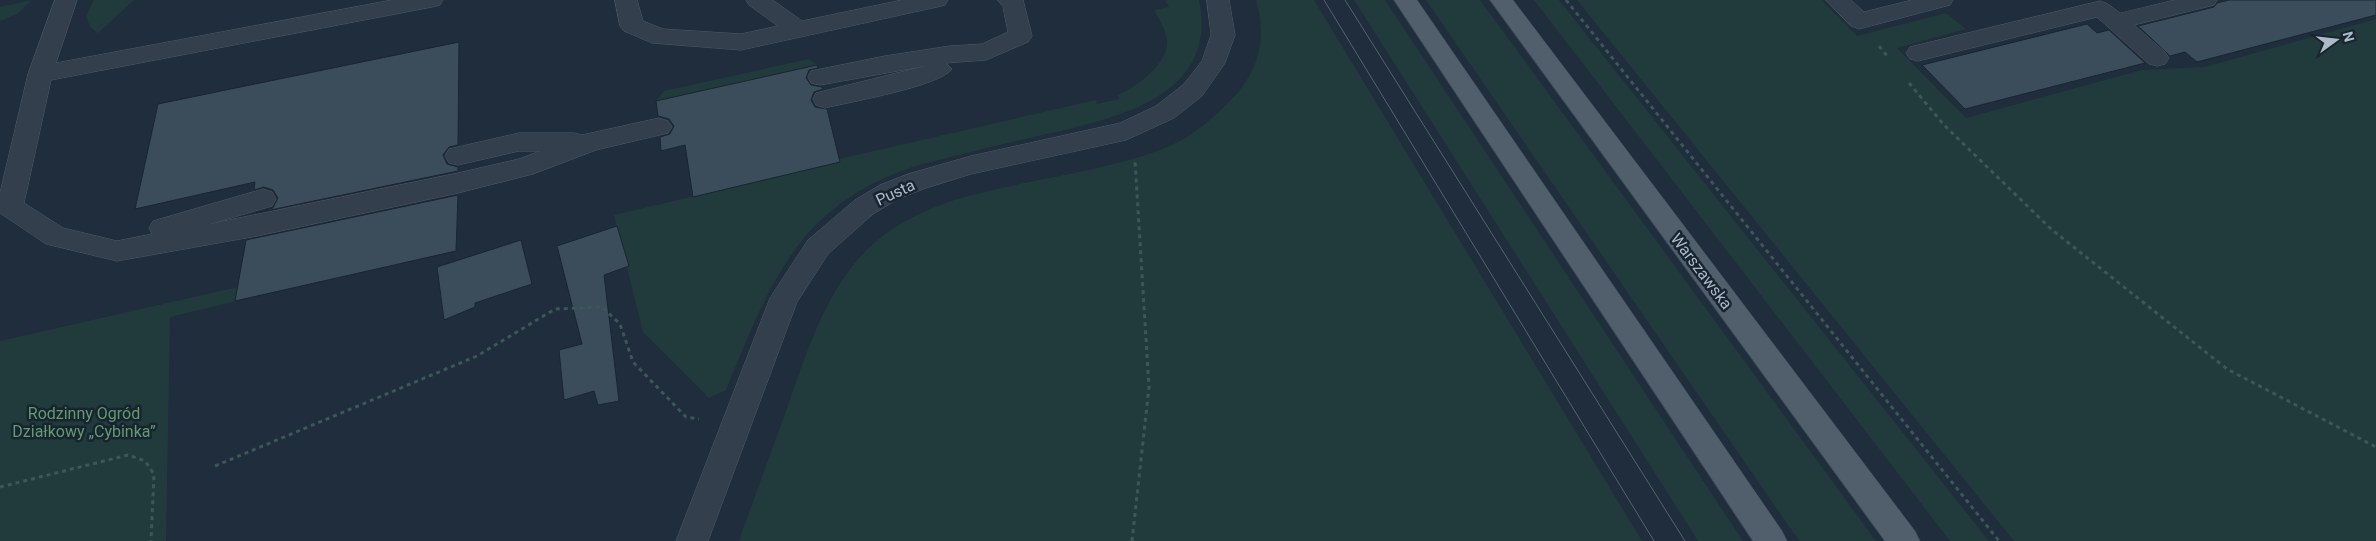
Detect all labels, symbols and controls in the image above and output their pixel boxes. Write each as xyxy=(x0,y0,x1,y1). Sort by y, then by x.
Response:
north arrow xyxy=(2311,15,2361,65)
text: N xyxy=(2340,30,2358,43)
street label: Pusta xyxy=(873,175,918,210)
street label: Warszawska xyxy=(1667,230,1736,313)
park label: Rodzinny Ogród Działkowy „Cybinka” xyxy=(12,404,156,441)

